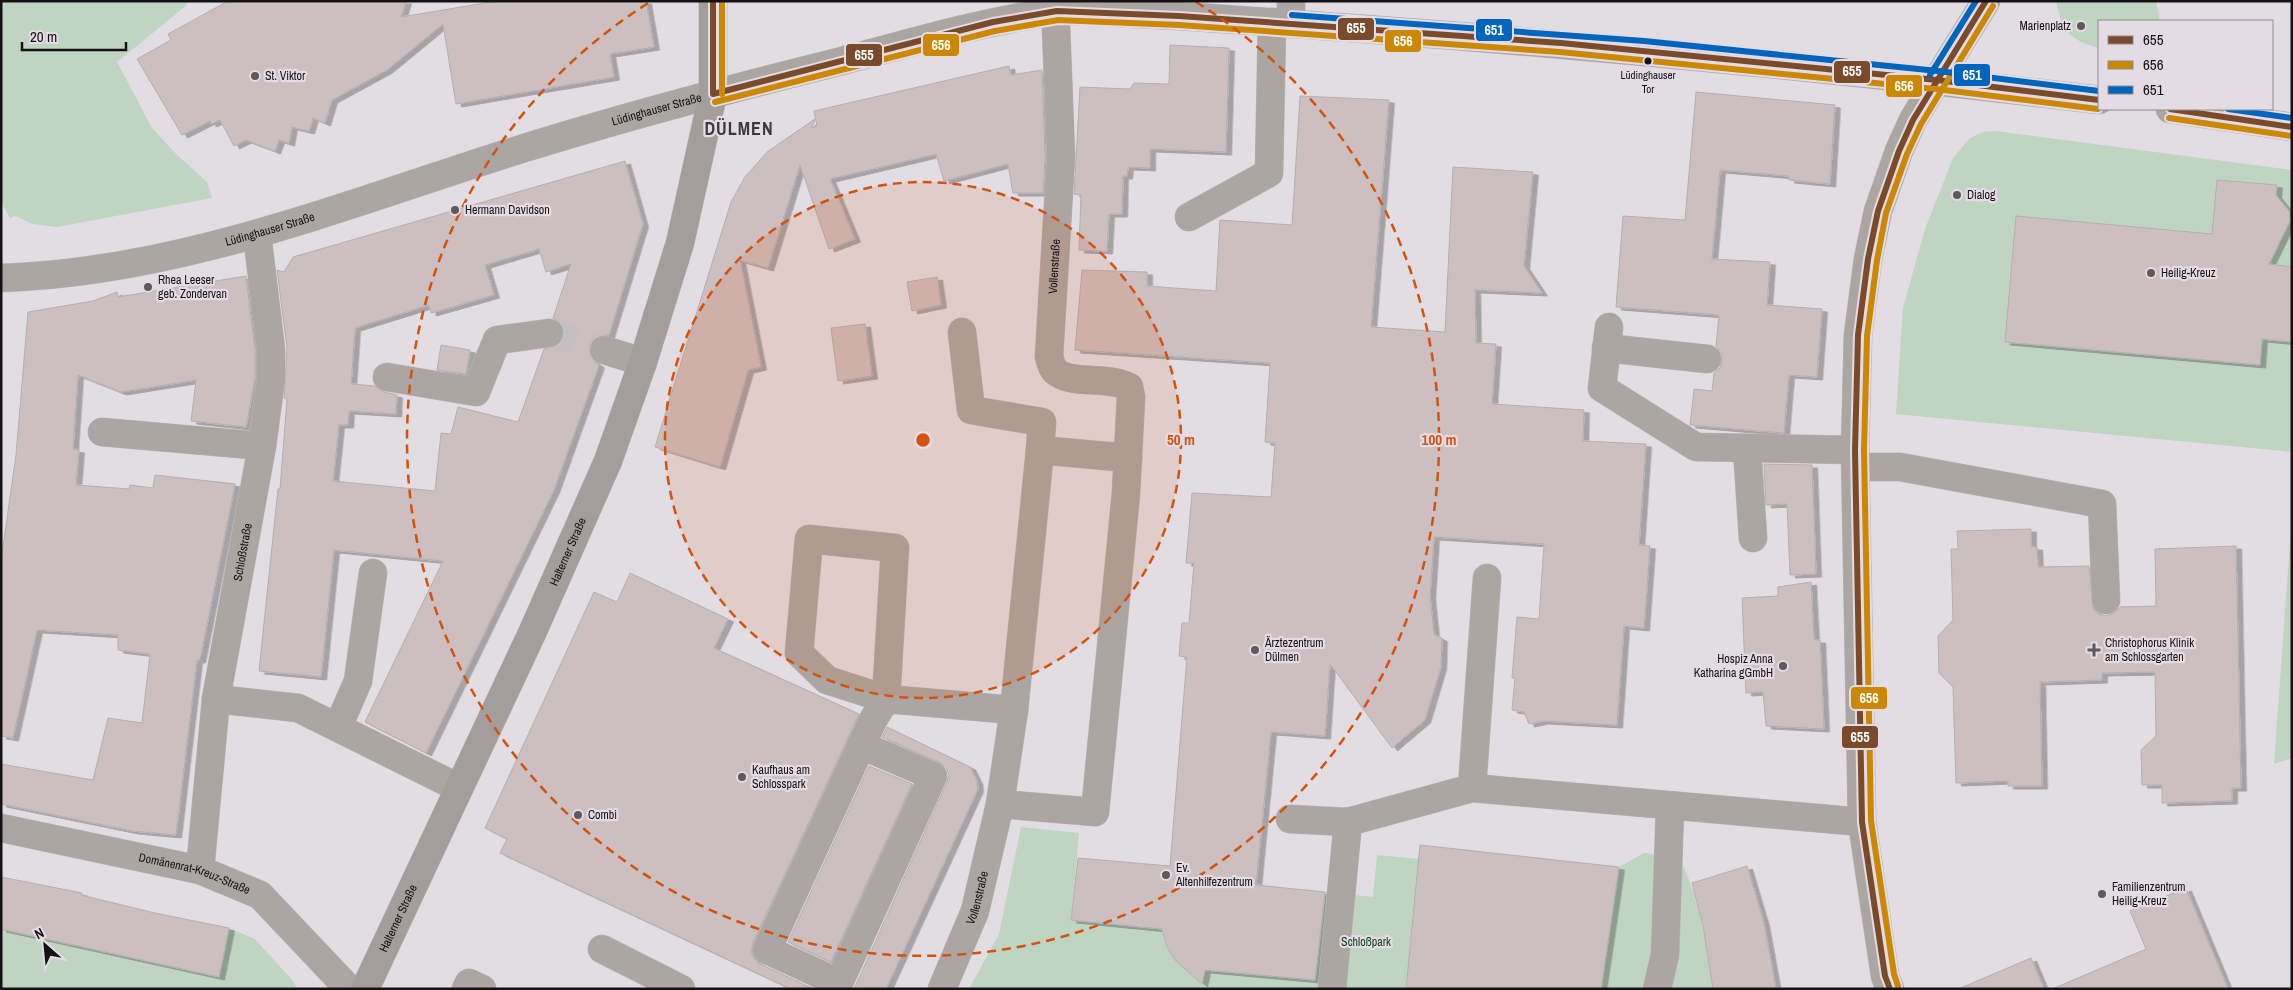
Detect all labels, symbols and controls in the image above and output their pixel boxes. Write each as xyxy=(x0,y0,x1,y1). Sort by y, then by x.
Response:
line badge: 655 xyxy=(1337,17,1375,41)
line badge: 651 xyxy=(1475,18,1513,42)
place label: Marienplatz xyxy=(2020,18,2071,34)
text: 655 xyxy=(1346,19,1366,37)
scale bar xyxy=(22,20,126,52)
marker: Marienplatz xyxy=(2075,20,2087,32)
legend xyxy=(2098,20,2273,110)
text: 651 xyxy=(1484,21,1504,39)
text: 20 m xyxy=(30,26,57,47)
line badge: 656 xyxy=(1384,29,1422,53)
text: 655 xyxy=(2143,29,2164,50)
text: 656 xyxy=(1393,32,1413,50)
line badge: 656 xyxy=(922,33,960,57)
text: 656 xyxy=(931,36,951,54)
line badge: 655 xyxy=(845,43,883,67)
text: 655 xyxy=(854,46,874,64)
text: 656 xyxy=(2143,54,2164,75)
marker: Lüdinghauser Tor xyxy=(1643,56,1653,66)
line badge: 655 xyxy=(1833,60,1871,84)
text: 655 xyxy=(1842,62,1862,80)
line badge: 651 xyxy=(1953,63,1991,87)
text: 651 xyxy=(1962,66,1982,84)
place label: St. Viktor xyxy=(265,68,306,84)
place label: Lüdinghauser Tor xyxy=(1620,68,1676,96)
marker: St. Viktor xyxy=(249,70,261,82)
line badge: 656 xyxy=(1885,74,1923,98)
text: 656 xyxy=(1894,77,1914,95)
text: 651 xyxy=(2143,79,2164,100)
street label: Lüdinghauser Straße xyxy=(610,89,703,129)
district label: DÜLMEN xyxy=(704,116,774,141)
place label: Dialog xyxy=(1967,187,1996,203)
marker: Dialog xyxy=(1951,189,1963,201)
place label: Hermann Davidson xyxy=(465,202,550,218)
marker: Hermann Davidson xyxy=(449,204,461,216)
street label: Lüdinghauser Straße xyxy=(223,209,317,250)
street label: Vollenstraße xyxy=(1045,239,1064,294)
place label: Heilig-Kreuz xyxy=(2161,265,2216,281)
marker: Heilig-Kreuz xyxy=(2145,267,2157,279)
place label: Rhea Leeser geb. Zondervan xyxy=(158,272,227,302)
marker: Rhea Leeser geb. Zondervan xyxy=(142,281,154,293)
text: 50 m xyxy=(1167,429,1195,450)
text: 100 m xyxy=(1422,429,1456,450)
centre of rings xyxy=(914,431,932,449)
street label: Halterner Straße xyxy=(546,515,590,588)
street label: Schloßstraße xyxy=(230,522,256,582)
place label: Ärztezentrum Dülmen xyxy=(1264,635,1324,665)
place label: Christophorus Klinik am Schlossgarten xyxy=(2105,635,2194,665)
marker: Christophorus Klinik am Schlossgarten xyxy=(2087,643,2101,657)
marker: Ärztezentrum Dülmen xyxy=(1249,644,1261,656)
place label: Hospiz Anna Katharina gGmbH xyxy=(1694,651,1774,681)
marker: Hospiz Anna Katharina gGmbH xyxy=(1777,660,1789,672)
line badge: 656 xyxy=(1850,686,1888,710)
text: 656 xyxy=(1859,689,1879,707)
line badge: 655 xyxy=(1841,725,1879,749)
text: 655 xyxy=(1850,728,1870,746)
place label: Kaufhaus am Schlosspark xyxy=(752,762,810,792)
marker: Kaufhaus am Schlosspark xyxy=(736,771,748,783)
place label: Combi xyxy=(588,807,617,823)
marker: Combi xyxy=(572,809,584,821)
street label: Domänenrat-Kreuz-Straße xyxy=(137,849,253,898)
place label: Ev. Altenhilfezentrum xyxy=(1175,860,1253,890)
marker: Ev. Altenhilfezentrum xyxy=(1160,869,1172,881)
street label: Vollenstraße xyxy=(962,870,992,927)
place label: Familienzentrum Heilig-Kreuz xyxy=(2112,879,2185,909)
street label: Halterner Straße xyxy=(375,882,421,955)
marker: Familienzentrum Heilig-Kreuz xyxy=(2096,888,2108,900)
north arrow xyxy=(20,920,70,970)
text: N xyxy=(31,924,47,943)
park label: Schloßpark xyxy=(1341,934,1391,950)

